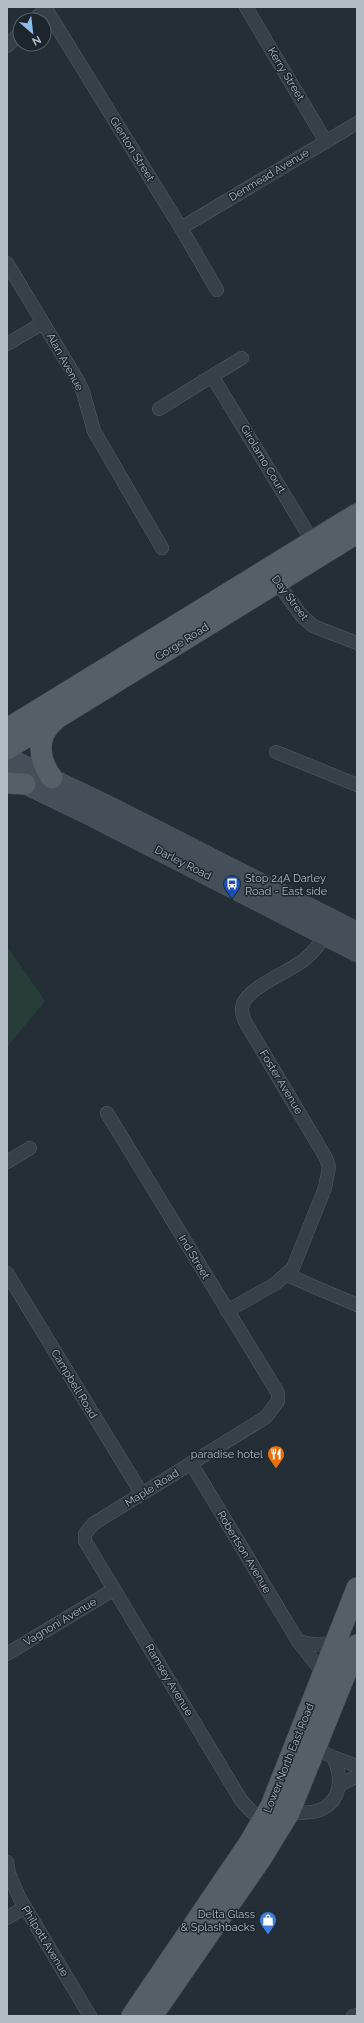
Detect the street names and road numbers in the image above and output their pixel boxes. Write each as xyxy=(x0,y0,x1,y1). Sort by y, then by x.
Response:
street label: Kerry Street xyxy=(265,45,307,103)
street label: Glenton Street xyxy=(107,114,157,184)
street label: Denmead Avenue xyxy=(227,146,312,204)
street label: Alan Avenue xyxy=(44,331,86,394)
street label: Girolamo Court xyxy=(238,423,289,496)
street label: Day Street xyxy=(269,573,311,623)
street label: Gorge Road xyxy=(153,620,211,664)
street label: Darley Road xyxy=(153,843,214,883)
street label: Foster Avenue xyxy=(257,1047,306,1117)
street label: Ind Street xyxy=(176,1233,212,1282)
street label: Campbell Road xyxy=(48,1347,100,1421)
street label: Maple Road xyxy=(123,1466,181,1510)
street label: Robertson Avenue xyxy=(214,1509,274,1596)
street label: Vagnoni Avenue xyxy=(21,1595,99,1649)
street label: Ramsey Avenue xyxy=(142,1642,196,1719)
street label: Lower North East Road xyxy=(261,1701,317,1815)
street label: Philpott Avenue xyxy=(19,1903,72,1979)

